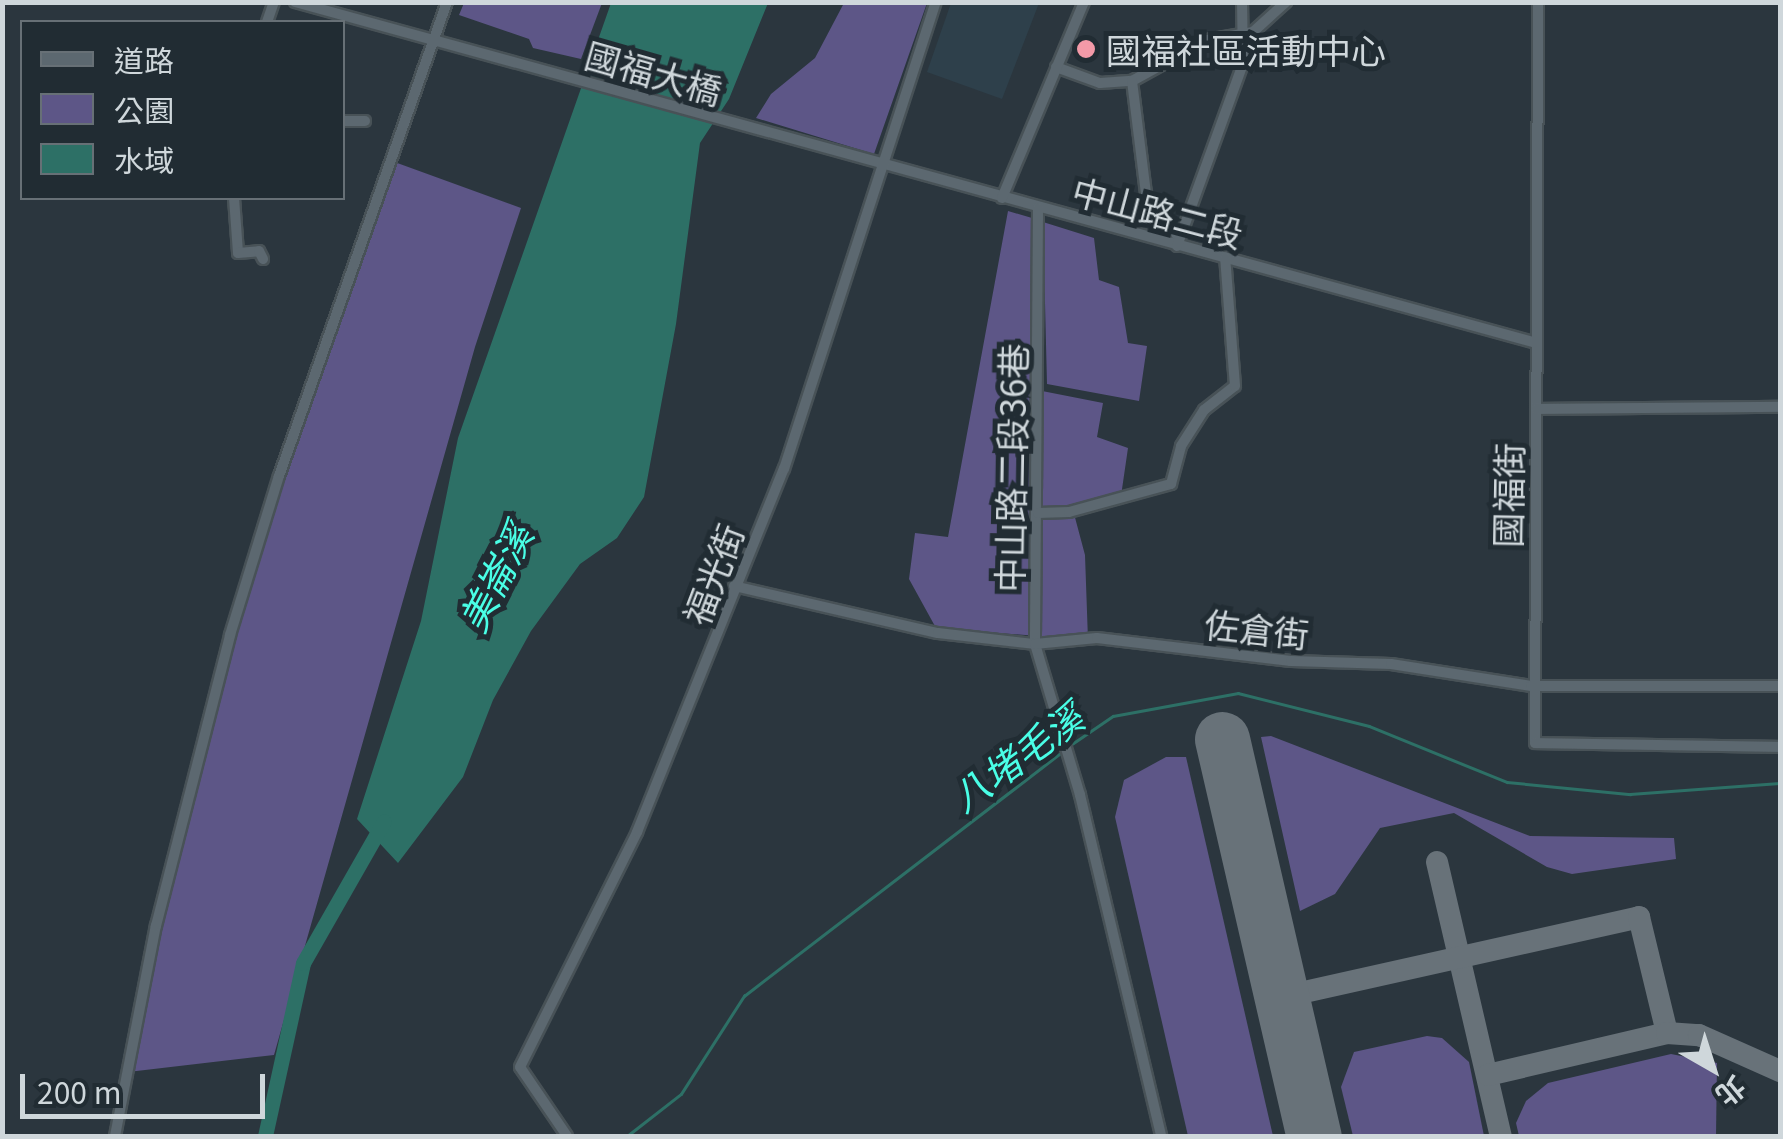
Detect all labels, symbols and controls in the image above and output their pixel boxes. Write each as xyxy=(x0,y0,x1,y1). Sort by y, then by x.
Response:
legend xyxy=(20,20,345,200)
place label: 國福社區活動中心 xyxy=(1106,28,1386,70)
street label: 國福大橋 xyxy=(581,33,727,111)
text: 道路 xyxy=(114,37,174,81)
marker: 國福社區活動中心 xyxy=(1075,38,1097,60)
text: 公園 xyxy=(114,87,174,131)
text: 水域 xyxy=(114,137,174,181)
street label: 中山路二段 xyxy=(1068,168,1248,254)
street label: 中山路二段36巷 xyxy=(987,343,1033,593)
street label: 國福街 xyxy=(1485,442,1529,548)
water label: 美崙溪 xyxy=(448,516,540,638)
street label: 福光街 xyxy=(674,517,750,631)
street label: 佐倉街 xyxy=(1203,602,1311,654)
water label: 八堵毛溪 xyxy=(941,693,1091,819)
north arrow xyxy=(1663,1019,1763,1119)
scale bar xyxy=(25,1054,270,1116)
text: 北 xyxy=(1708,1068,1755,1117)
text: 200 m xyxy=(37,1069,121,1113)

